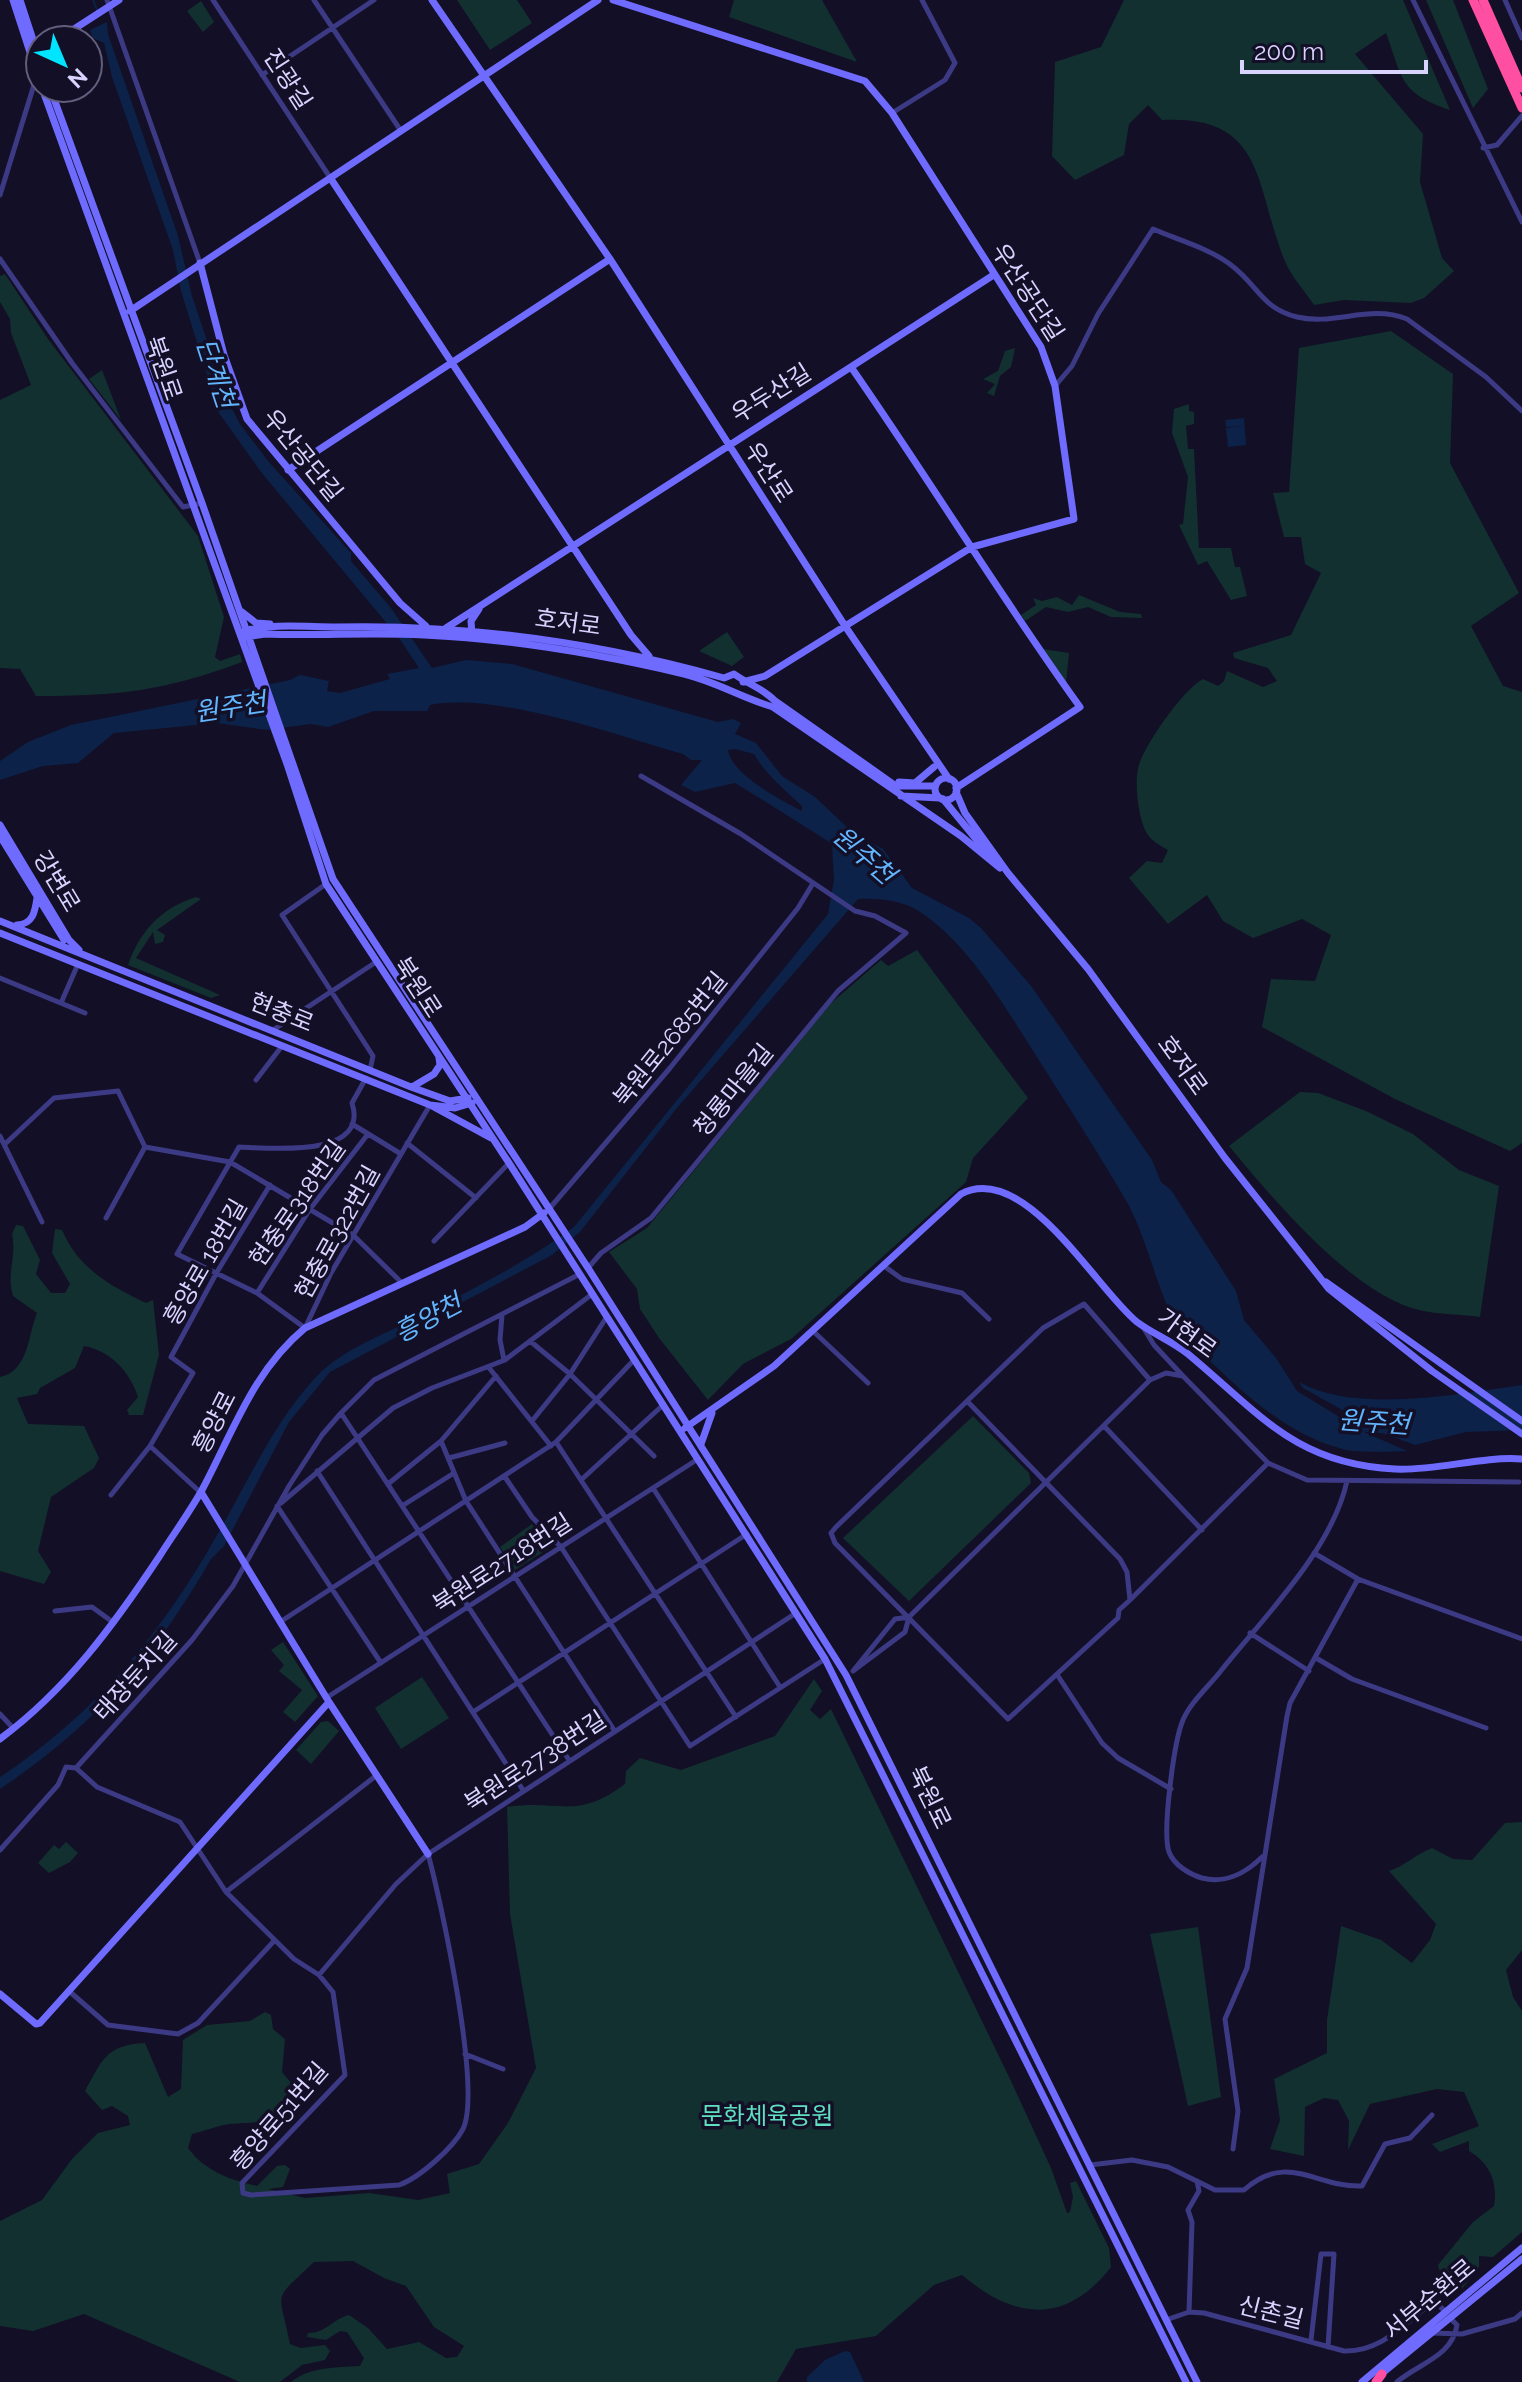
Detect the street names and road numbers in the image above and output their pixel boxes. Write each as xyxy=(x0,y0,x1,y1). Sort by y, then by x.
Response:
street label: 진광길 xyxy=(258,43,318,115)
street label: 우산공단길 xyxy=(986,238,1070,346)
street label: 북원로 xyxy=(140,332,188,404)
street label: 우두산길 xyxy=(726,357,816,429)
street label: 우산공단길 xyxy=(257,403,349,507)
street label: 우산로 xyxy=(739,436,799,508)
street label: 호저로 xyxy=(533,603,603,641)
street label: 강변로 xyxy=(28,845,86,917)
street label: 북원로 xyxy=(388,951,448,1023)
street label: 북원로2685번길 xyxy=(607,966,733,1112)
street label: 현충로 xyxy=(246,986,318,1038)
street label: 호저로 xyxy=(1152,1030,1214,1100)
street label: 청룡마을길 xyxy=(687,1038,779,1142)
street label: 현충로318번길 xyxy=(243,1134,351,1272)
street label: 현충로322번길 xyxy=(288,1160,386,1304)
street label: 흥양로 18번길 xyxy=(157,1194,253,1330)
street label: 가현로 xyxy=(1152,1302,1222,1364)
street label: 흥양로 xyxy=(186,1386,242,1458)
street label: 북원로2718번길 xyxy=(427,1507,577,1619)
street label: 태장둔치길 xyxy=(87,1625,183,1727)
street label: 북원로2738번길 xyxy=(459,1705,611,1817)
street label: 북원로 xyxy=(902,1761,958,1833)
street label: 흥양로51번길 xyxy=(224,2056,334,2176)
street label: 서부순환로 xyxy=(1377,2252,1481,2346)
street label: 신촌길 xyxy=(1235,2290,1307,2334)

